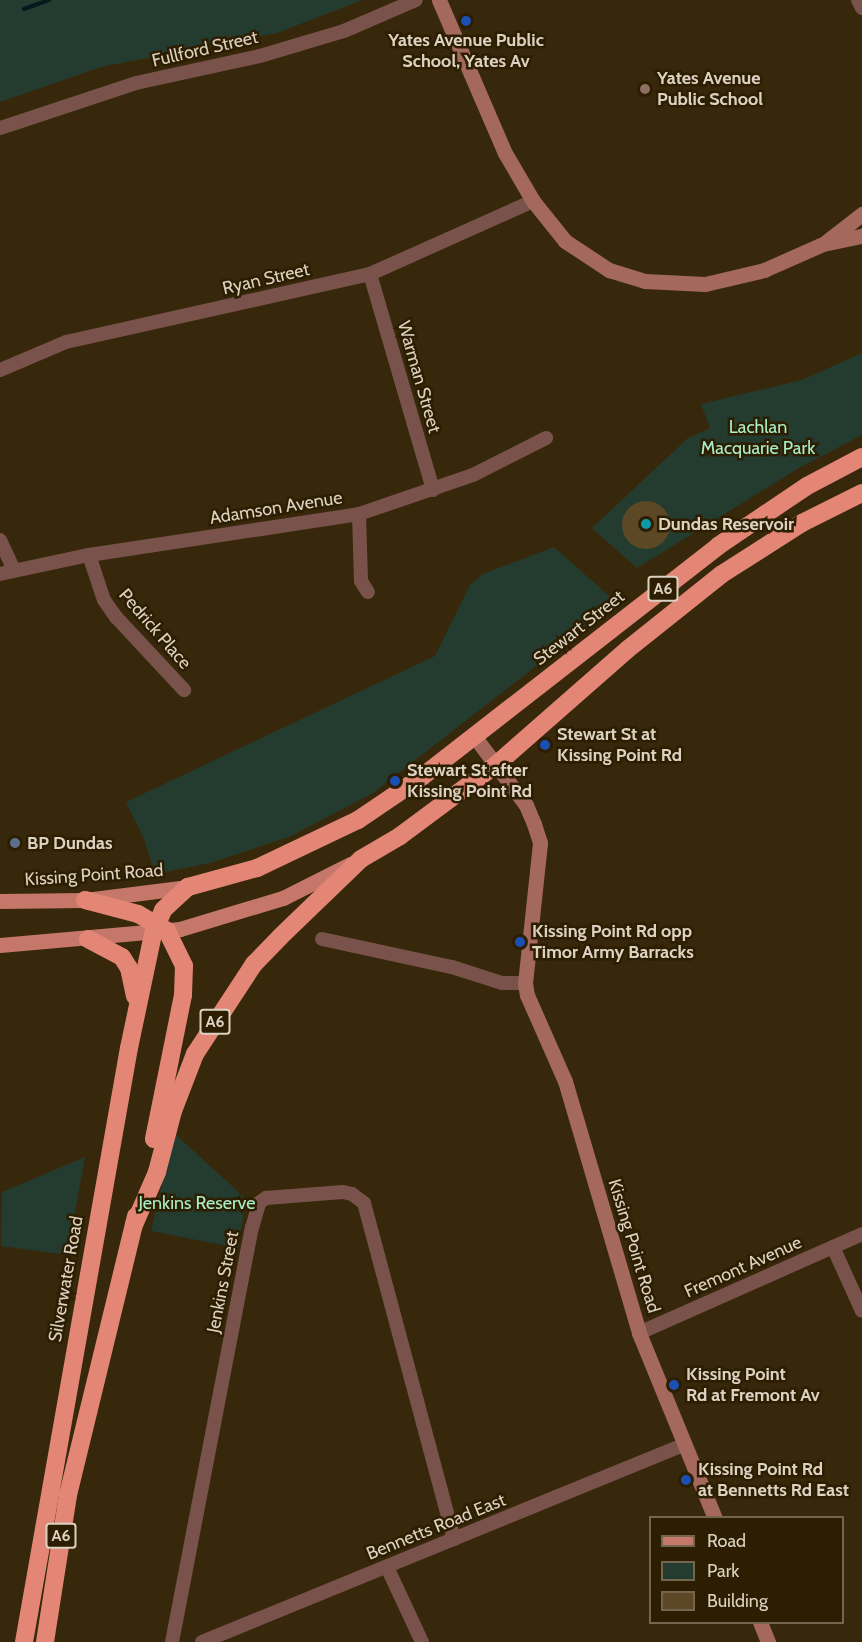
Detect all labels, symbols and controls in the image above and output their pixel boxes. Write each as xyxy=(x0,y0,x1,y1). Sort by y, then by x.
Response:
marker: Yates Avenue Public School, Yates Av xyxy=(459,14,473,28)
street label: Fullford Street xyxy=(150,26,260,72)
place label: Yates Avenue Public School, Yates Av xyxy=(388,30,544,72)
place label: Yates Avenue Public School xyxy=(657,68,763,110)
marker: Yates Avenue Public School xyxy=(638,82,652,96)
street label: Ryan Street xyxy=(220,258,312,300)
street label: Warman Street xyxy=(393,319,445,435)
park label: Lachlan Macquarie Park xyxy=(701,417,815,460)
street label: Adamson Avenue xyxy=(208,487,344,529)
place label: Dundas Reservoir xyxy=(658,513,794,535)
marker: Dundas Reservoir xyxy=(639,517,653,531)
road number: A6 xyxy=(646,576,680,602)
street label: Pedrick Place xyxy=(114,584,196,674)
street label: Stewart Street xyxy=(529,586,629,670)
place label: Stewart St at Kissing Point Rd xyxy=(557,724,682,766)
marker: Stewart St at Kissing Point Rd xyxy=(538,738,552,752)
place label: Stewart St after Kissing Point Rd xyxy=(407,760,532,802)
marker: Stewart St after Kissing Point Rd xyxy=(388,774,402,788)
place label: BP Dundas xyxy=(27,832,113,854)
marker: BP Dundas xyxy=(8,836,22,850)
street label: Kissing Point Road xyxy=(24,859,164,891)
place label: Kissing Point Rd opp Timor Army Barracks xyxy=(532,921,694,964)
marker: Kissing Point Rd opp Timor Army Barracks xyxy=(513,935,527,949)
road number: A6 xyxy=(198,1009,232,1035)
street label: Kissing Point Road xyxy=(603,1176,665,1316)
park label: Jenkins Reserve xyxy=(138,1192,256,1214)
street label: Silverwater Road xyxy=(44,1214,88,1344)
street label: Jenkins Street xyxy=(203,1229,243,1335)
street label: Fremont Avenue xyxy=(681,1231,805,1303)
place label: Kissing Point Rd at Fremont Av xyxy=(686,1364,820,1406)
marker: Kissing Point Rd at Fremont Av xyxy=(667,1378,681,1392)
place label: Kissing Point Rd at Bennetts Rd East xyxy=(698,1459,849,1502)
marker: Kissing Point Rd at Bennetts Rd East xyxy=(679,1473,693,1487)
street label: Bennetts Road East xyxy=(363,1489,509,1565)
legend xyxy=(649,1516,844,1624)
road number: A6 xyxy=(44,1523,78,1549)
text: Road xyxy=(707,1530,746,1552)
text: Park xyxy=(707,1560,739,1582)
text: Building xyxy=(707,1590,768,1612)

